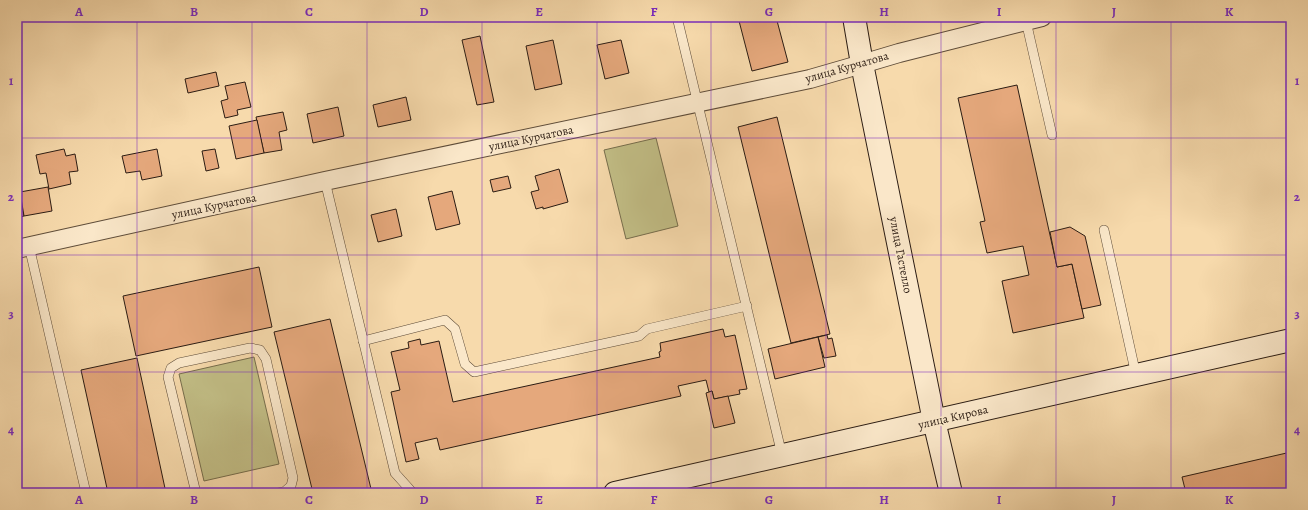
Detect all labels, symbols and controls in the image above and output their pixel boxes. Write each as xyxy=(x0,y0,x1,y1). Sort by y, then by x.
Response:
text: A xyxy=(74,3,84,20)
text: B xyxy=(190,3,198,20)
text: C xyxy=(305,3,313,20)
text: D xyxy=(419,3,429,20)
text: E xyxy=(535,3,543,20)
text: F xyxy=(651,3,658,20)
text: G xyxy=(765,3,773,20)
text: H xyxy=(879,3,889,20)
text: I xyxy=(997,3,1002,20)
text: J xyxy=(1112,3,1116,20)
text: K xyxy=(1225,3,1234,20)
street label: улица Курчатова xyxy=(803,47,891,87)
text: 1 xyxy=(9,72,14,89)
text: 1 xyxy=(1295,72,1300,89)
street label: улица Курчатова xyxy=(486,121,575,155)
text: 2 xyxy=(8,188,15,205)
text: 2 xyxy=(1294,188,1301,205)
street label: улица Курчатова xyxy=(169,189,258,223)
street label: улица Гастелло xyxy=(886,214,916,295)
text: 3 xyxy=(8,305,14,322)
text: 3 xyxy=(1294,305,1300,322)
street label: улица Кирова xyxy=(915,401,990,433)
text: 4 xyxy=(8,421,14,438)
text: 4 xyxy=(1294,421,1300,438)
text: A xyxy=(74,491,84,508)
text: B xyxy=(190,491,198,508)
text: C xyxy=(305,491,313,508)
text: D xyxy=(419,491,429,508)
text: E xyxy=(535,491,543,508)
text: F xyxy=(651,491,658,508)
text: G xyxy=(765,491,773,508)
text: H xyxy=(879,491,889,508)
text: I xyxy=(997,491,1002,508)
text: J xyxy=(1112,491,1116,508)
text: K xyxy=(1225,491,1234,508)

